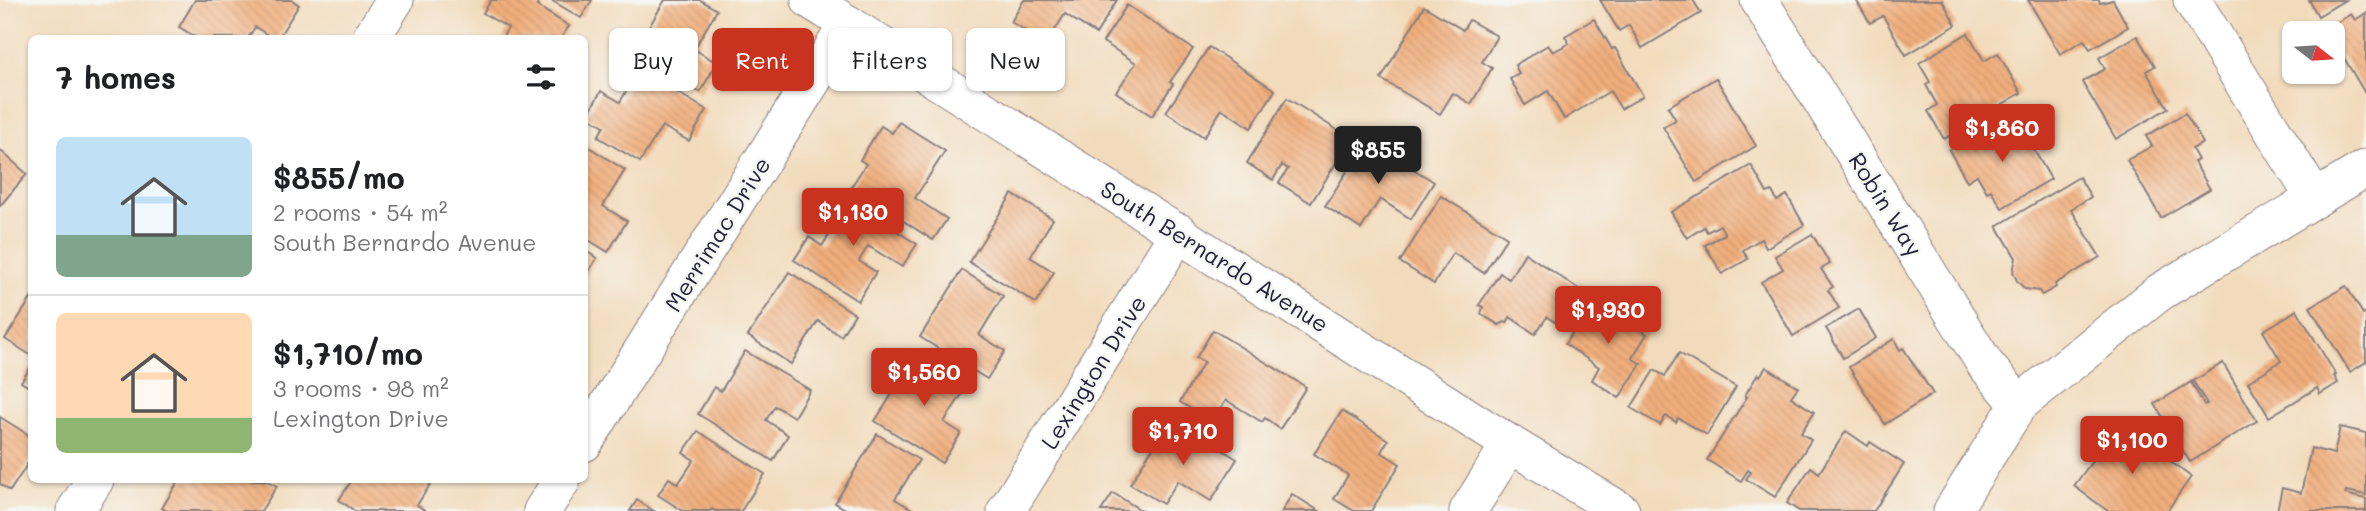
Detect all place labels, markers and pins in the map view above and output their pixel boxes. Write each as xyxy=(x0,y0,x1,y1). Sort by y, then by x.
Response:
pin: $1,860 xyxy=(1945,104,2059,164)
pin: $855 xyxy=(1337,127,1419,186)
pin: $1,130 xyxy=(796,188,910,248)
pin: $1,930 xyxy=(1551,286,1665,346)
pin: $1,560 xyxy=(867,348,981,408)
pin: $1,710 xyxy=(1126,407,1240,467)
pin: $1,100 xyxy=(2075,416,2189,476)

